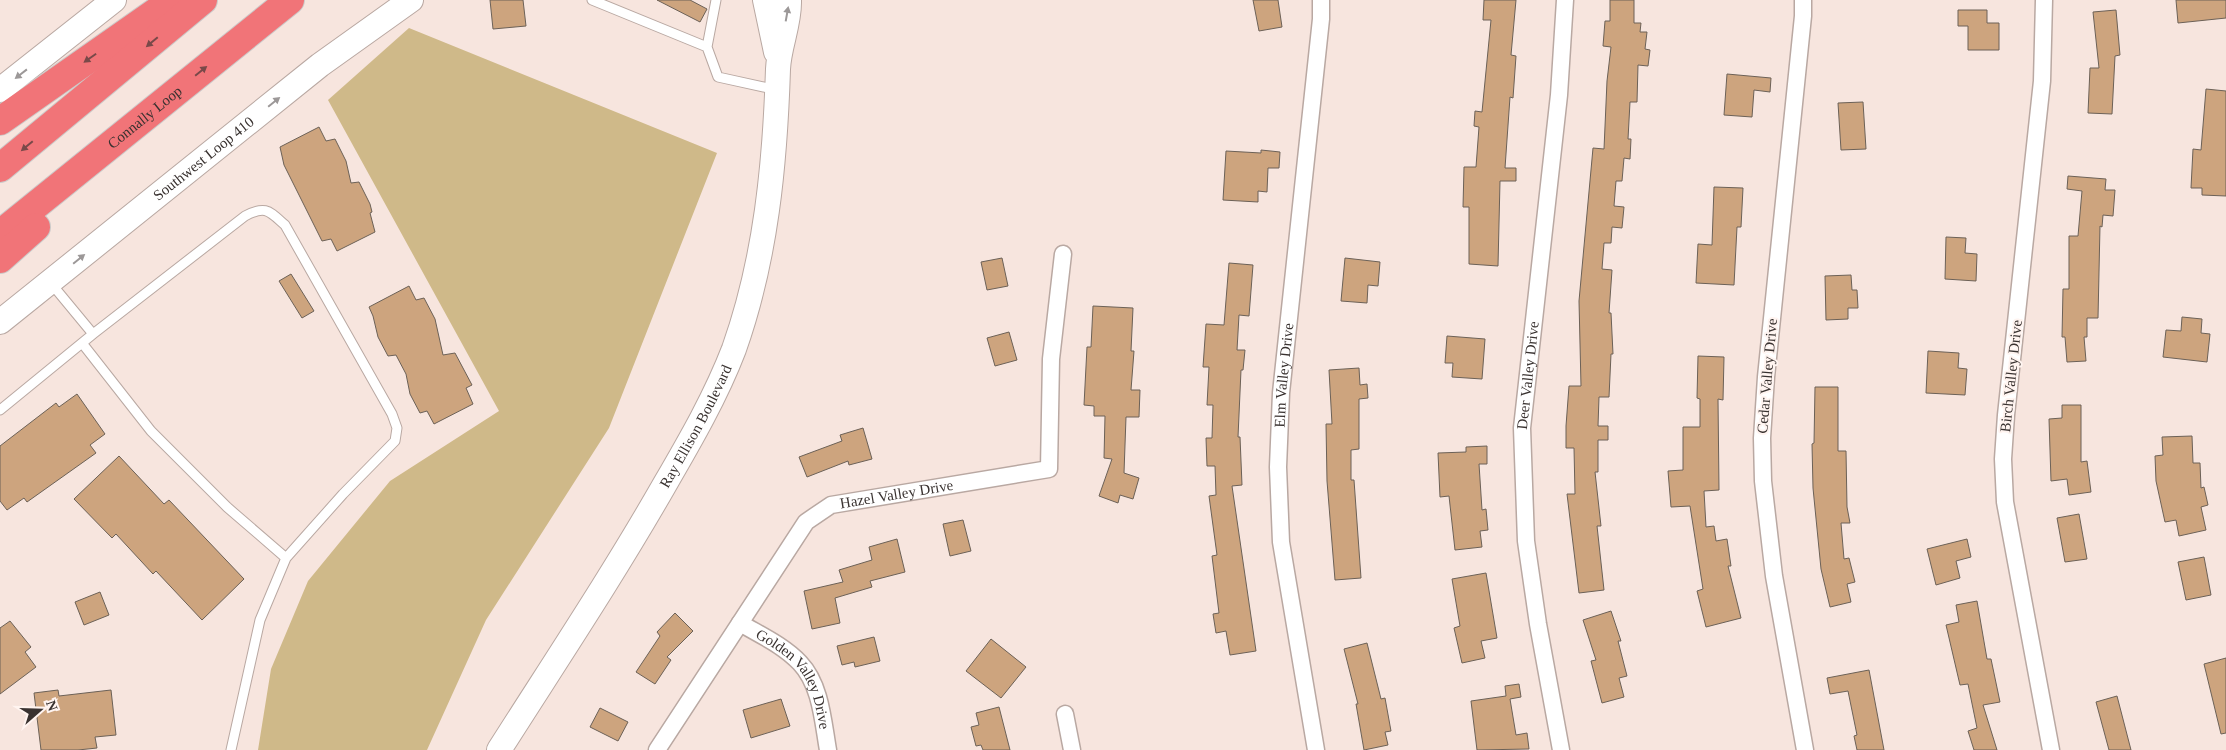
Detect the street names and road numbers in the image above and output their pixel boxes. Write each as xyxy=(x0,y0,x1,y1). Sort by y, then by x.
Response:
street label: Connally Loop xyxy=(105,83,185,152)
street label: Southwest Loop 410 xyxy=(150,113,257,204)
street label: Cedar Valley Drive xyxy=(1754,317,1780,434)
street label: Birch Valley Drive xyxy=(1997,319,2025,433)
street label: Deer Valley Drive xyxy=(1514,320,1542,430)
street label: Elm Valley Drive xyxy=(1272,322,1296,428)
street label: Ray Ellison Boulevard xyxy=(657,362,735,491)
street label: Hazel Valley Drive xyxy=(839,477,955,511)
street label: Golden Valley Drive xyxy=(753,626,833,731)

